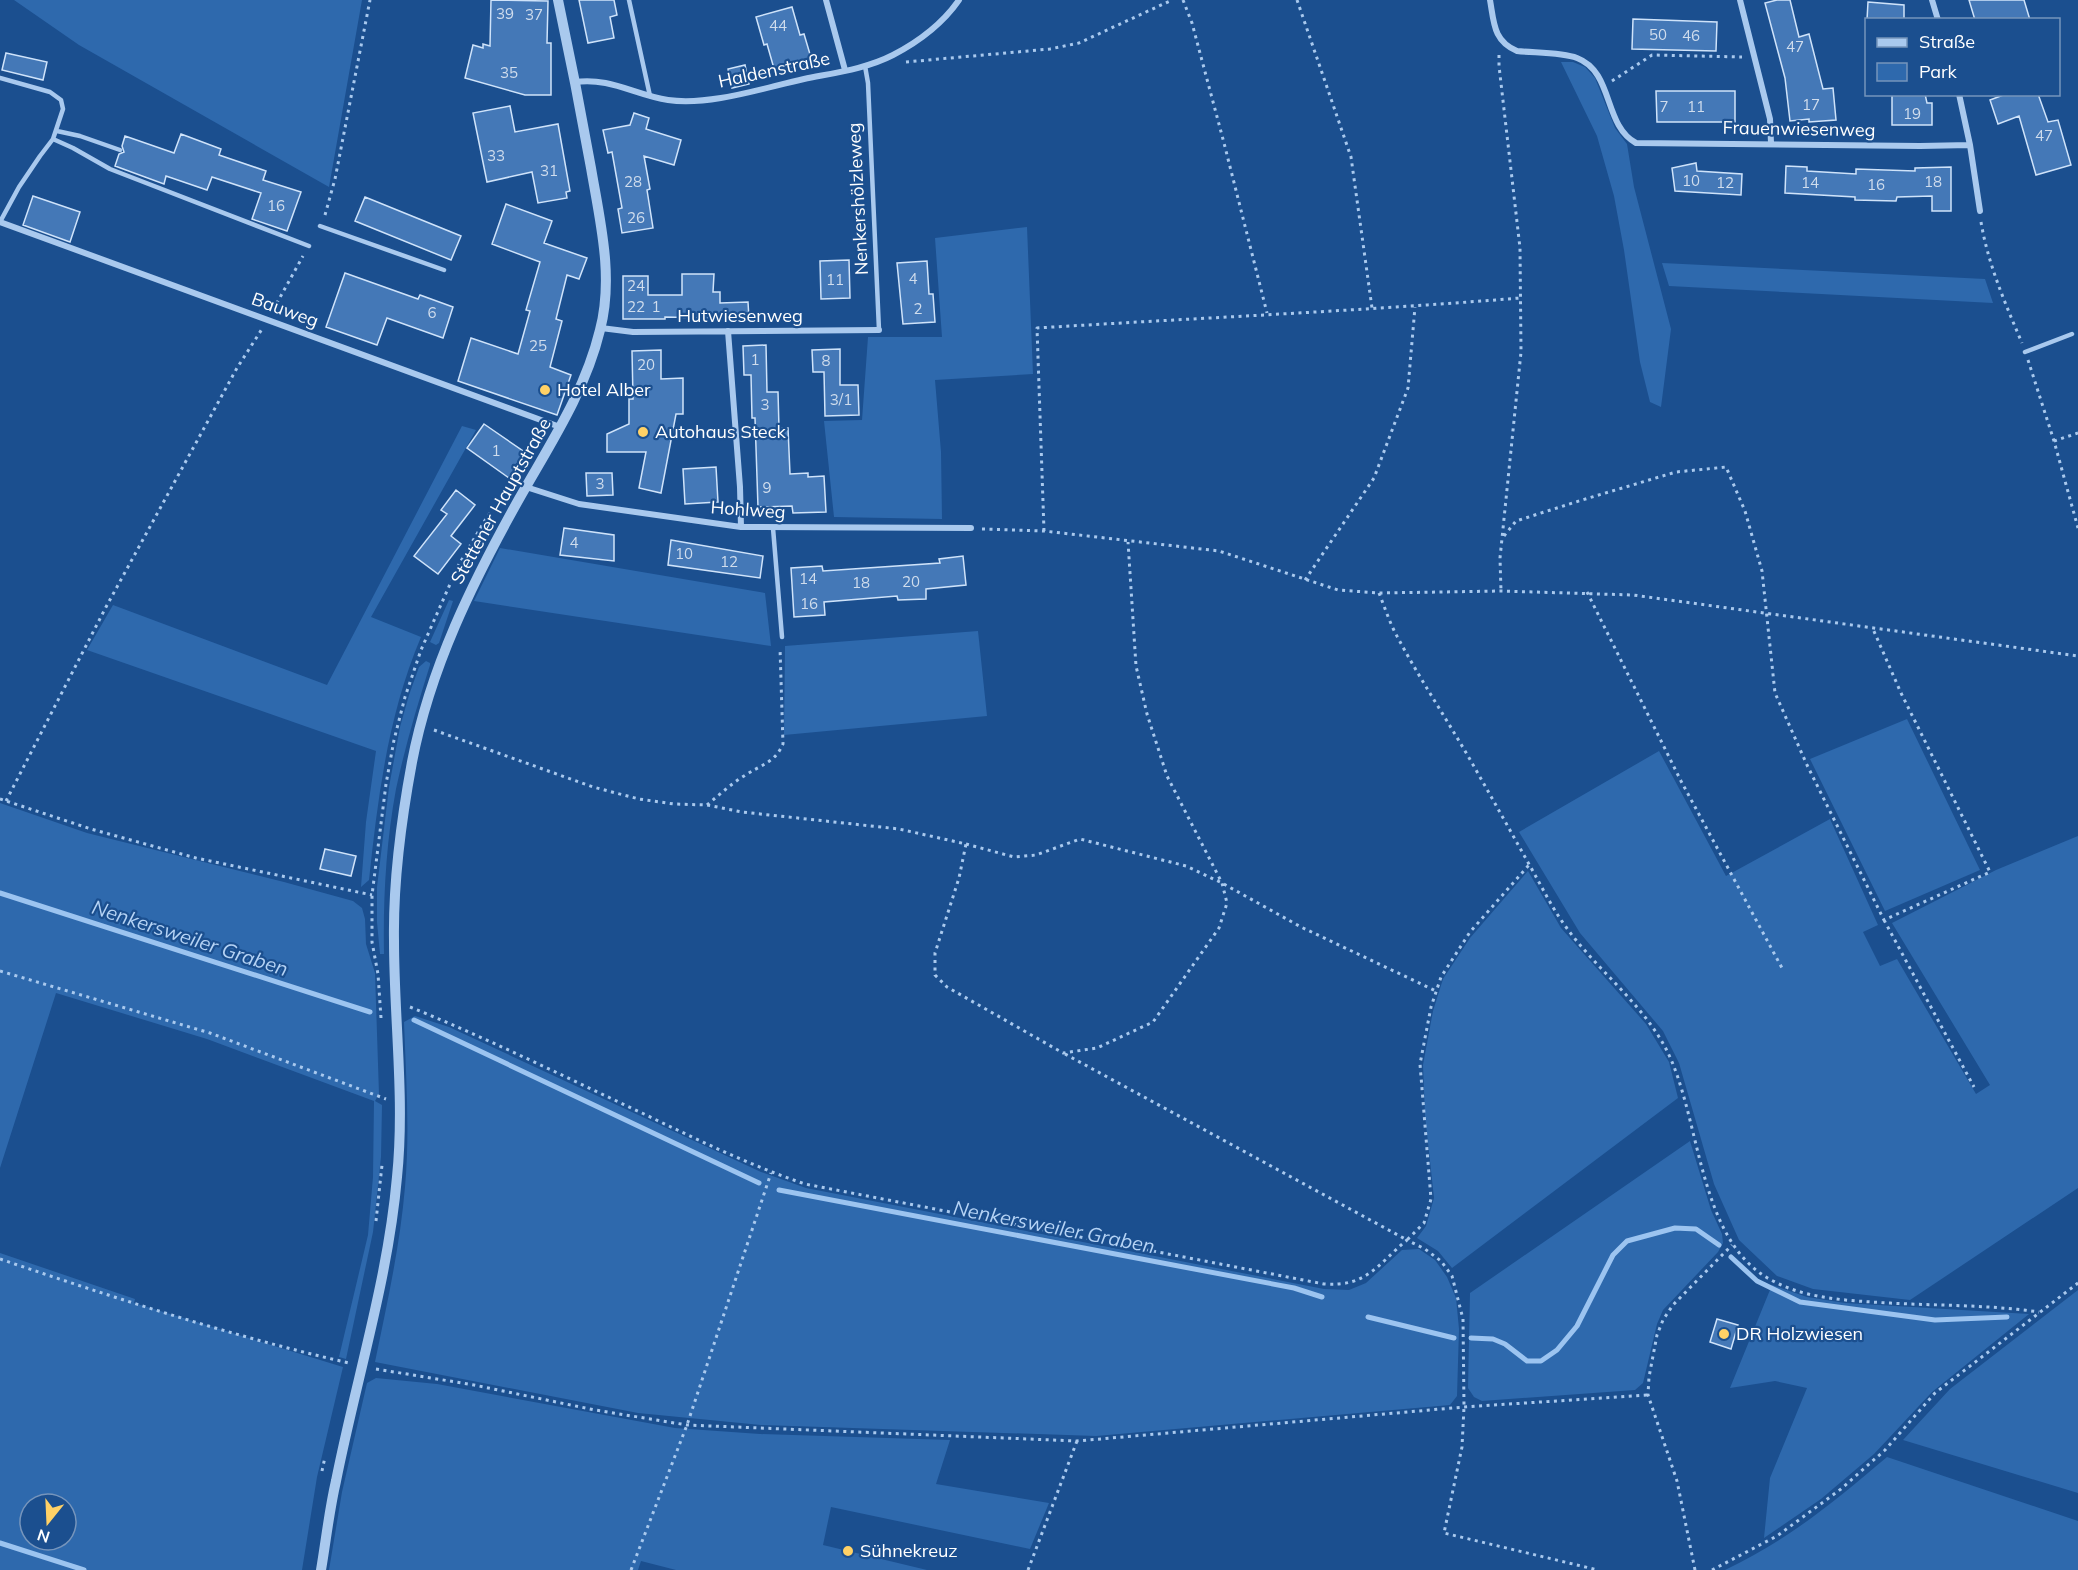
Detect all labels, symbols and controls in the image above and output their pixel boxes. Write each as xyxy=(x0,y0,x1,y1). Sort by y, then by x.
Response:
house number: 39 xyxy=(496,4,514,23)
house number: 37 xyxy=(525,5,543,24)
house number: 44 xyxy=(769,16,787,35)
legend xyxy=(1865,18,2060,96)
house number: 50 xyxy=(1649,25,1667,44)
house number: 46 xyxy=(1682,26,1700,45)
text: Straße xyxy=(1919,30,1975,53)
house number: 47 xyxy=(1786,37,1804,56)
street label: Haldenstraße xyxy=(716,46,832,93)
text: Park xyxy=(1919,60,1958,83)
house number: 35 xyxy=(500,63,518,82)
house number: 17 xyxy=(1802,95,1820,114)
house number: 7 xyxy=(1659,97,1669,116)
house number: 11 xyxy=(1687,97,1705,116)
house number: 19 xyxy=(1903,104,1921,123)
street label: Frauenwiesenweg xyxy=(1722,116,1876,141)
street label: Nenkershölzleweg xyxy=(842,122,873,276)
house number: 47 xyxy=(2035,126,2053,145)
house number: 33 xyxy=(487,146,505,165)
house number: 31 xyxy=(540,161,558,180)
house number: 10 xyxy=(1682,171,1700,190)
house number: 28 xyxy=(624,172,642,191)
house number: 18 xyxy=(1924,172,1942,191)
house number: 12 xyxy=(1716,173,1734,192)
house number: 14 xyxy=(1801,173,1819,192)
house number: 16 xyxy=(1867,175,1885,194)
house number: 16 xyxy=(267,196,285,215)
house number: 26 xyxy=(627,208,645,227)
house number: 4 xyxy=(908,269,918,288)
house number: 11 xyxy=(826,270,844,289)
house number: 24 xyxy=(627,276,645,295)
street label: Bauweg xyxy=(249,287,322,332)
house number: 22 xyxy=(627,297,645,316)
house number: 1 xyxy=(651,297,661,316)
house number: 2 xyxy=(913,299,923,318)
house number: 6 xyxy=(427,303,437,322)
street label: Hutwiesenweg xyxy=(677,304,803,327)
house number: 25 xyxy=(529,336,547,355)
house number: 1 xyxy=(750,350,760,369)
house number: 8 xyxy=(821,351,831,370)
house number: 20 xyxy=(637,355,655,374)
place label: Hotel Alber xyxy=(557,378,651,401)
marker: Hotel Alber xyxy=(538,383,552,397)
house number: 3/1 xyxy=(830,390,852,409)
house number: 3 xyxy=(760,395,770,414)
street label: Stettener Hauptstraße xyxy=(445,414,556,588)
place label: Autohaus Steck xyxy=(655,420,787,443)
marker: Autohaus Steck xyxy=(636,425,650,439)
house number: 1 xyxy=(491,441,501,460)
house number: 3 xyxy=(595,474,605,493)
house number: 9 xyxy=(762,478,772,497)
street label: Hohlweg xyxy=(710,495,786,524)
house number: 4 xyxy=(569,533,579,552)
house number: 10 xyxy=(675,544,693,563)
house number: 12 xyxy=(720,552,738,571)
house number: 14 xyxy=(799,569,817,588)
house number: 20 xyxy=(902,572,920,591)
house number: 18 xyxy=(852,573,870,592)
house number: 16 xyxy=(800,594,818,613)
water label: Nenkersweiler Graben xyxy=(89,894,291,981)
water label: Nenkersweiler Graben xyxy=(951,1195,1157,1258)
place label: DR Holzwiesen xyxy=(1736,1322,1863,1345)
marker: DR Holzwiesen xyxy=(1717,1327,1731,1341)
north arrow xyxy=(18,1492,78,1552)
text: N xyxy=(35,1525,52,1548)
place label: Sühnekreuz xyxy=(860,1539,958,1562)
marker: Sühnekreuz xyxy=(841,1544,855,1558)

